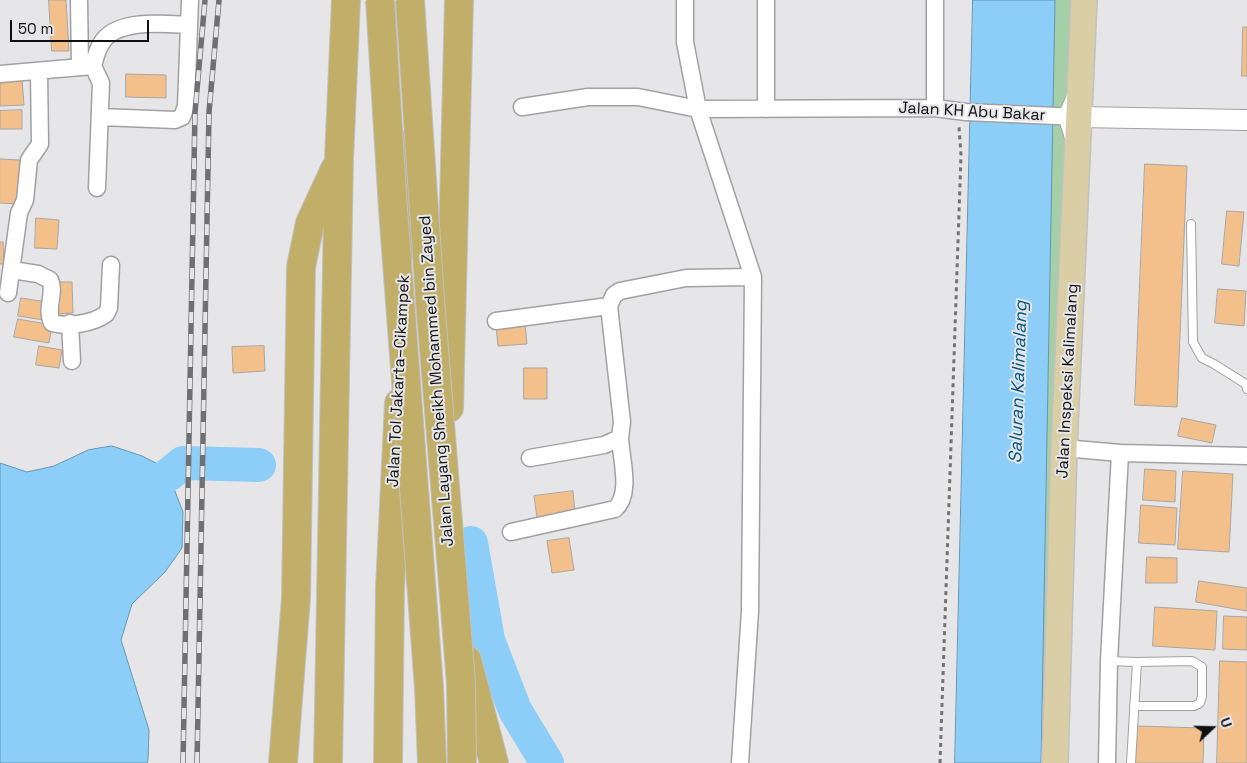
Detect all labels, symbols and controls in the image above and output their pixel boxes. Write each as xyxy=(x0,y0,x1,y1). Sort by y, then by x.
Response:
scale bar xyxy=(12,10,151,42)
text: 50 m xyxy=(18,19,53,38)
street label: Jalan KH Abu Bakar xyxy=(898,99,1046,125)
street label: Jalan Layang Sheikh Mohammed bin Zayed xyxy=(416,215,458,547)
street label: Jalan Tol Jakarta–Cikampek xyxy=(384,274,414,488)
street label: Jalan Inspeksi Kalimalang xyxy=(1053,283,1083,479)
water label: Saluran Kalimalang xyxy=(1005,300,1033,464)
north arrow xyxy=(1187,703,1237,753)
text: U xyxy=(1216,715,1236,730)

